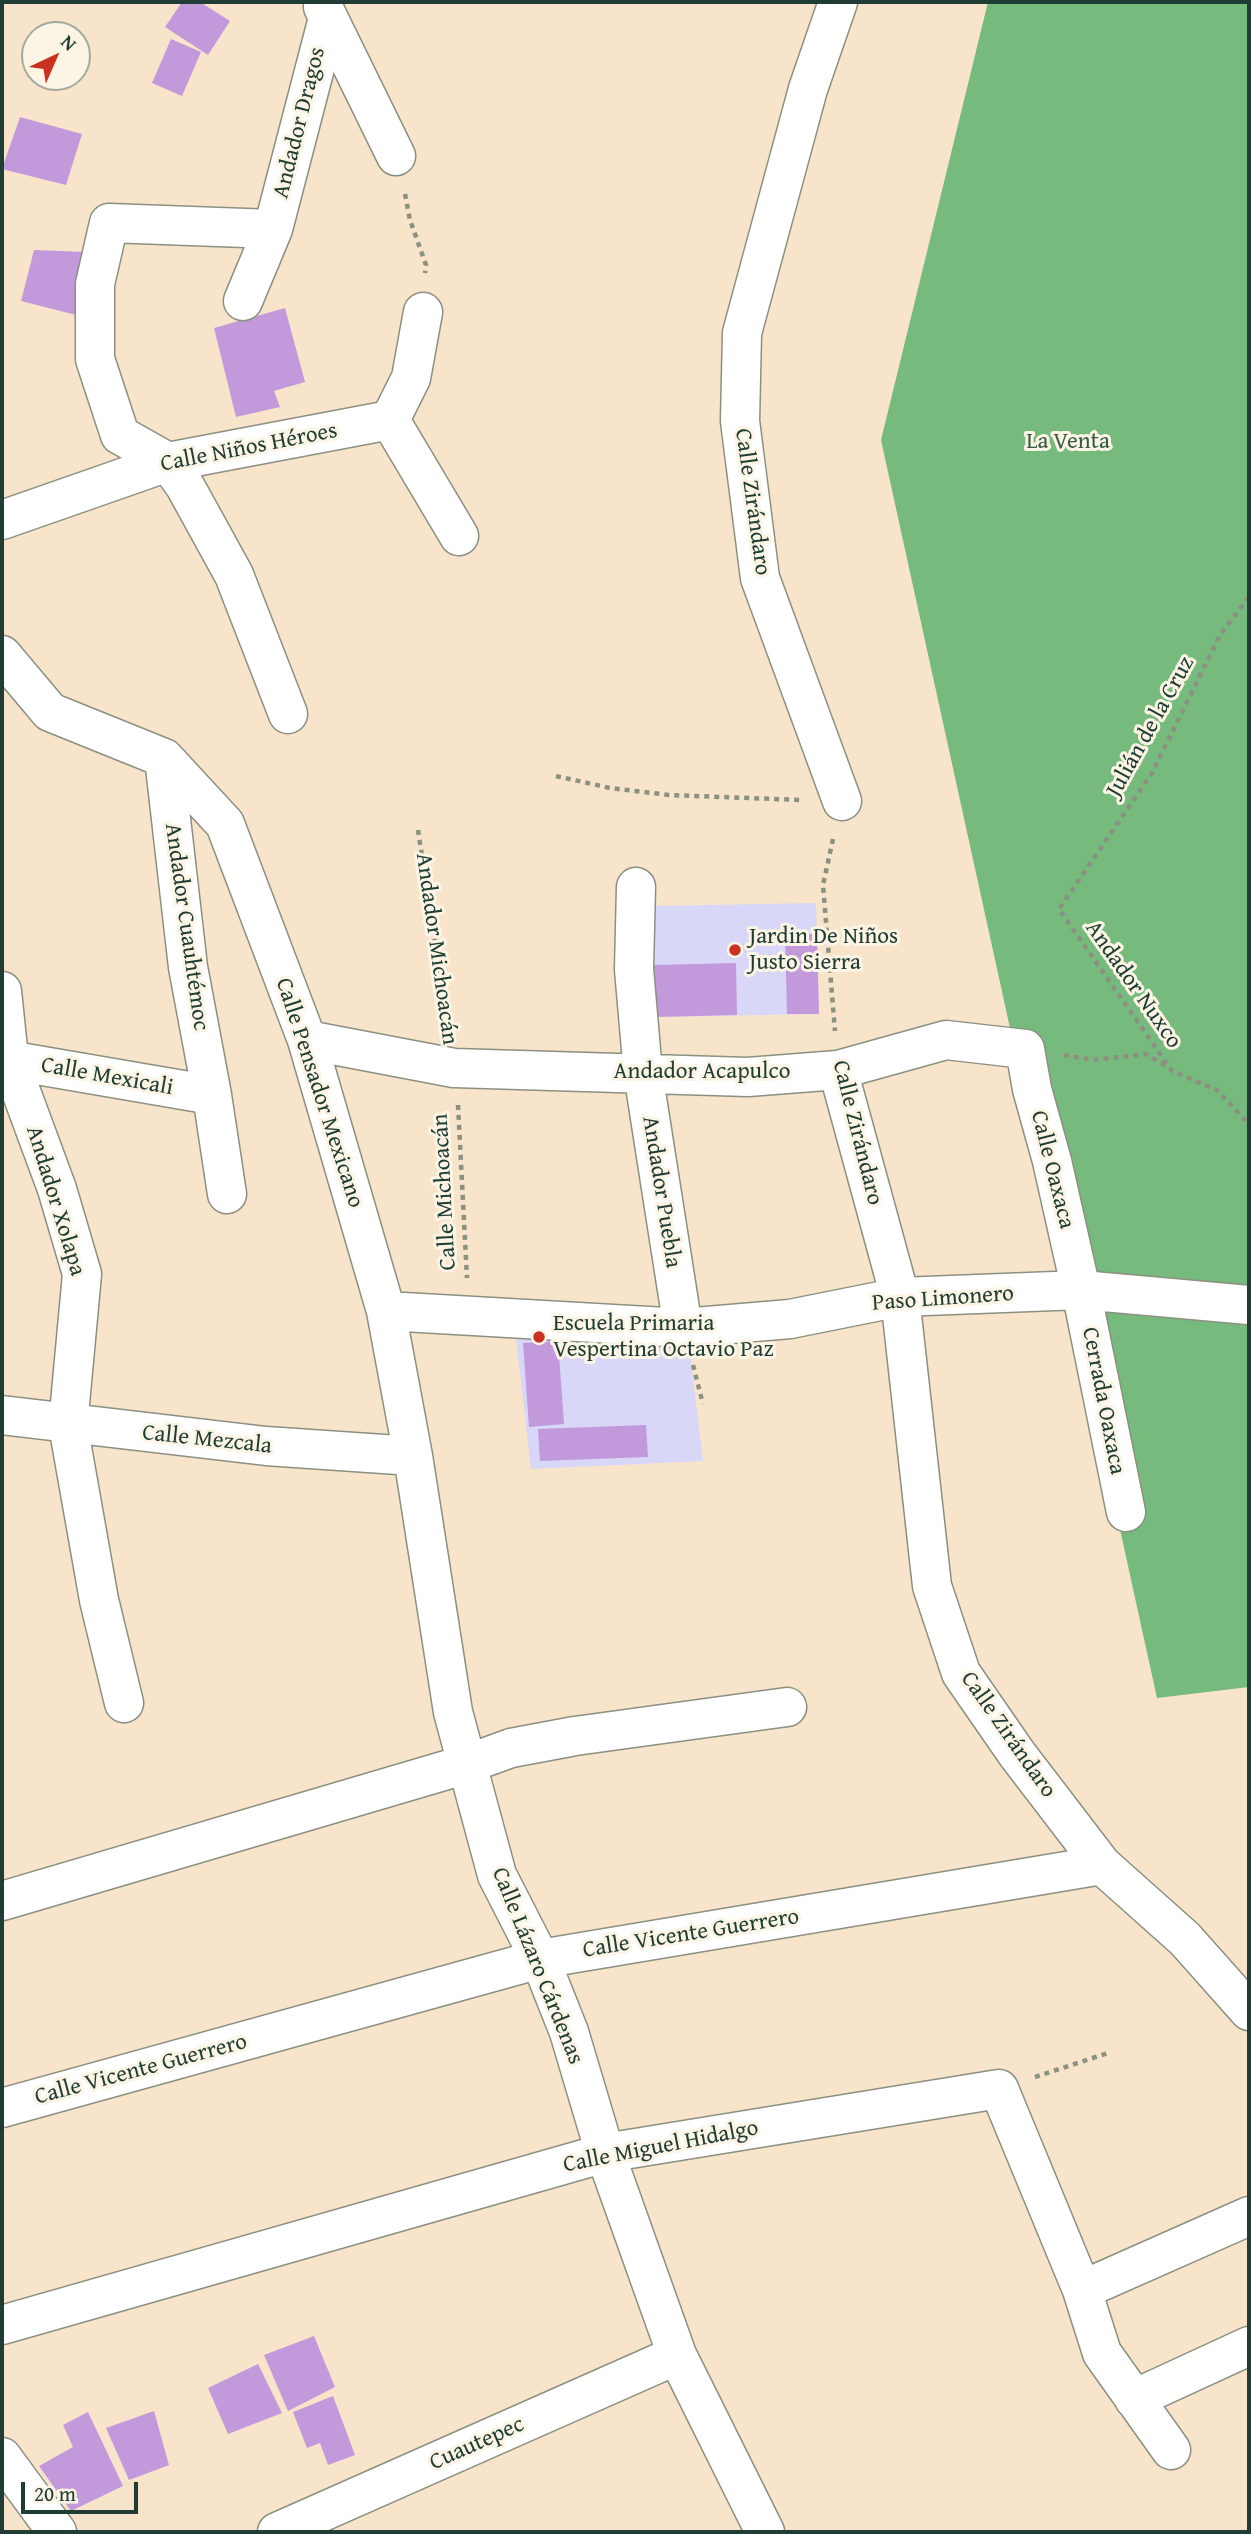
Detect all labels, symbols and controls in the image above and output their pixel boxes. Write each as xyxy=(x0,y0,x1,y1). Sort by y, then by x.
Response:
north arrow xyxy=(21,21,91,91)
text: N xyxy=(55,28,83,57)
street label: Andador Dragos xyxy=(268,44,332,202)
street label: Calle Niños Héroes xyxy=(158,417,340,479)
street label: Calle Zirándaro xyxy=(728,427,776,577)
park label: La Venta xyxy=(1026,428,1110,456)
street label: Julián de la Cruz xyxy=(1101,652,1201,802)
street label: Andador Cuauhtémoc xyxy=(158,821,214,1033)
street label: Andador Michoacán xyxy=(409,851,463,1047)
street label: Andador Nuxco xyxy=(1079,916,1187,1054)
place label: Jardin De Niños Justo Sierra xyxy=(749,923,898,977)
marker: Jardin De Niños Justo Sierra xyxy=(727,942,743,958)
street label: Calle Pensador Mexicano xyxy=(269,975,369,1211)
street label: Calle Mexicali xyxy=(39,1052,175,1102)
street label: Andador Acapulco xyxy=(614,1058,790,1086)
street label: Calle Zirándaro xyxy=(826,1058,888,1208)
street label: Calle Oaxaca xyxy=(1024,1108,1080,1232)
street label: Calle Michoacán xyxy=(427,1113,463,1271)
street label: Andador Puebla xyxy=(635,1114,687,1270)
street label: Andador Xolapa xyxy=(19,1123,91,1279)
street label: Paso Limonero xyxy=(871,1280,1015,1318)
place label: Escuela Primaria Vespertina Octavio Paz xyxy=(553,1310,774,1364)
street label: Cerrada Oaxaca xyxy=(1075,1325,1131,1477)
marker: Escuela Primaria Vespertina Octavio Paz xyxy=(531,1329,547,1345)
street label: Calle Mezcala xyxy=(141,1419,273,1461)
street label: Calle Zirándaro xyxy=(954,1666,1062,1804)
street label: Calle Lázaro Cárdenas xyxy=(485,1864,589,2068)
street label: Calle Vicente Guerrero xyxy=(581,1903,801,1965)
street label: Calle Vicente Guerrero xyxy=(32,2028,250,2112)
street label: Calle Miguel Hidalgo xyxy=(561,2115,761,2179)
street label: Cuautepec xyxy=(425,2411,529,2477)
scale bar xyxy=(24,2468,142,2512)
text: 20 m xyxy=(34,2478,76,2509)

